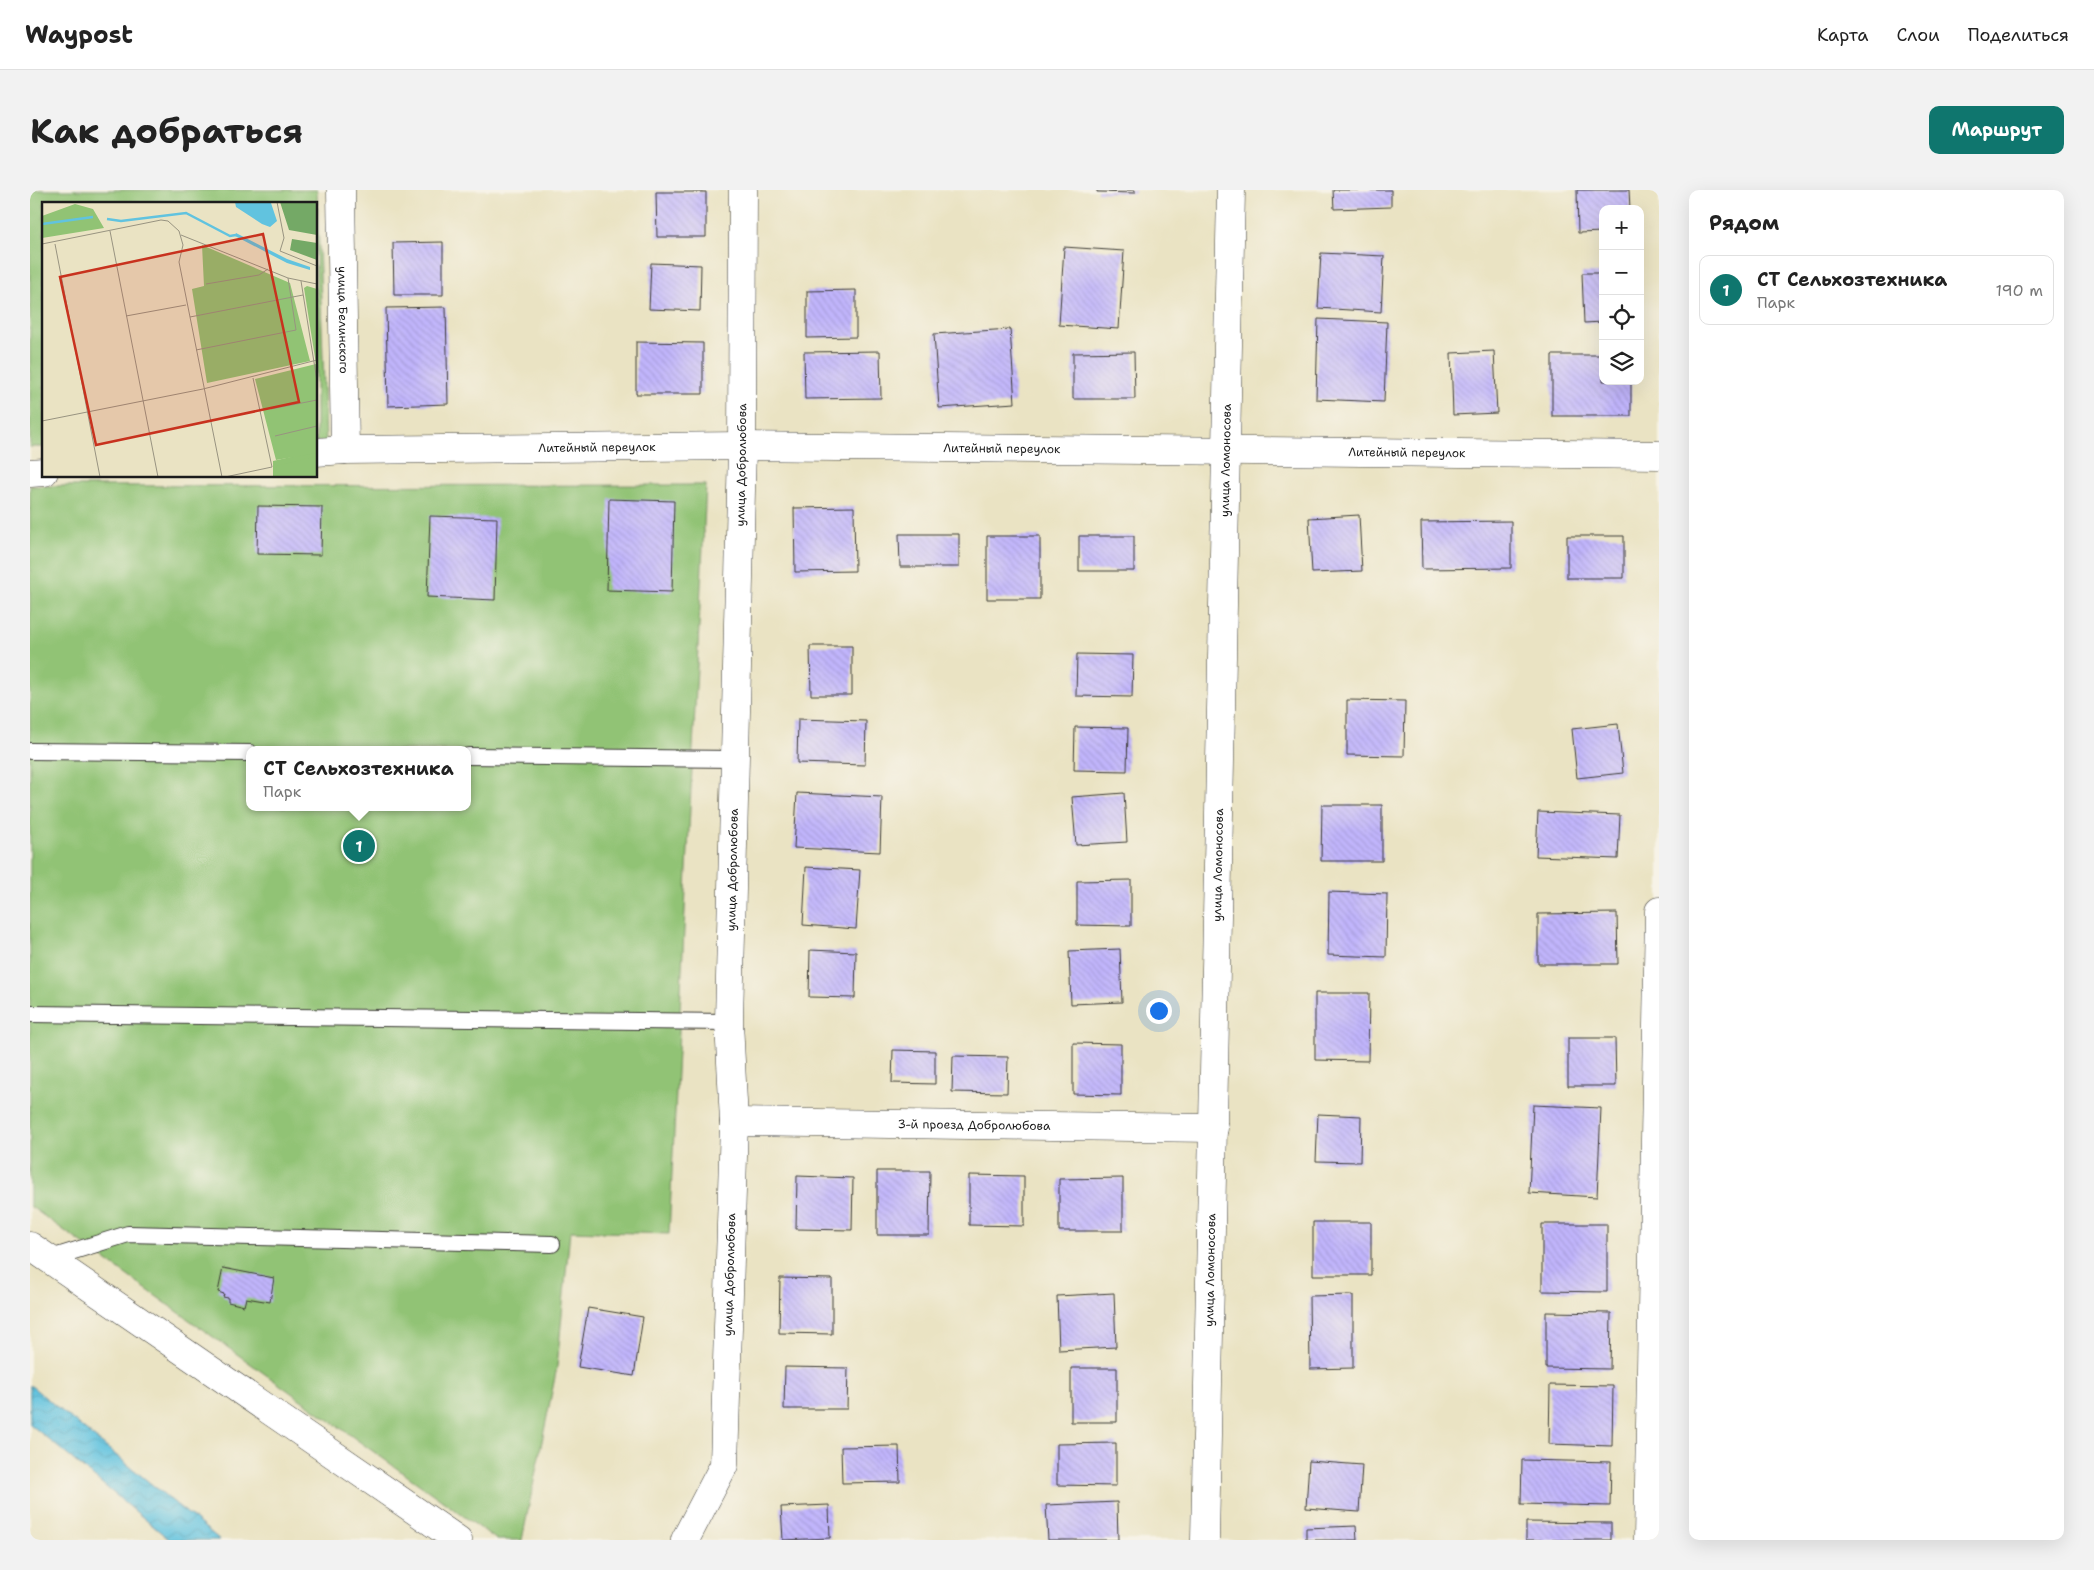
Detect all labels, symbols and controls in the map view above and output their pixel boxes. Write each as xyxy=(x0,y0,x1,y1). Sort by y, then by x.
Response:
text: Waypost xyxy=(25,19,133,51)
text: Карта xyxy=(1817,23,1868,47)
text: Слои xyxy=(1896,23,1940,47)
text: Поделиться xyxy=(1968,23,2069,47)
button: Маршрут xyxy=(1929,106,2064,154)
text: Как добраться xyxy=(30,107,303,154)
inset map xyxy=(42,202,318,478)
map controls xyxy=(1599,205,1644,385)
button: + xyxy=(1599,205,1644,250)
text: Рядом xyxy=(1709,209,1779,237)
button: − xyxy=(1599,250,1644,295)
street label: улица Белинского xyxy=(334,266,352,374)
text: СТ Сельхозтехника xyxy=(1757,267,1947,292)
text: 1 xyxy=(1722,280,1730,301)
text: 190 m xyxy=(1996,280,2043,301)
text: Парк xyxy=(1757,292,1795,313)
button: locate xyxy=(1599,295,1644,340)
button: layers xyxy=(1599,340,1644,385)
street label: улица Добролюбова xyxy=(732,403,750,527)
street label: улица Ломоносова xyxy=(1217,403,1235,517)
street label: Литейный переулок xyxy=(538,439,656,456)
street label: Литейный переулок xyxy=(943,440,1061,457)
street label: Литейный переулок xyxy=(1348,444,1466,461)
popup xyxy=(246,746,471,811)
text: СТ Сельхозтехника xyxy=(263,756,454,781)
text: Парк xyxy=(263,781,301,802)
street label: улица Добролюбова xyxy=(723,808,742,931)
street label: улица Ломоносова xyxy=(1209,808,1227,922)
pin: 1 xyxy=(343,827,375,865)
your location xyxy=(1146,998,1172,1024)
street label: 3-й проезд Добролюбова xyxy=(897,1116,1051,1134)
street label: улица Добролюбова xyxy=(720,1212,739,1336)
street label: улица Ломоносова xyxy=(1201,1213,1219,1327)

